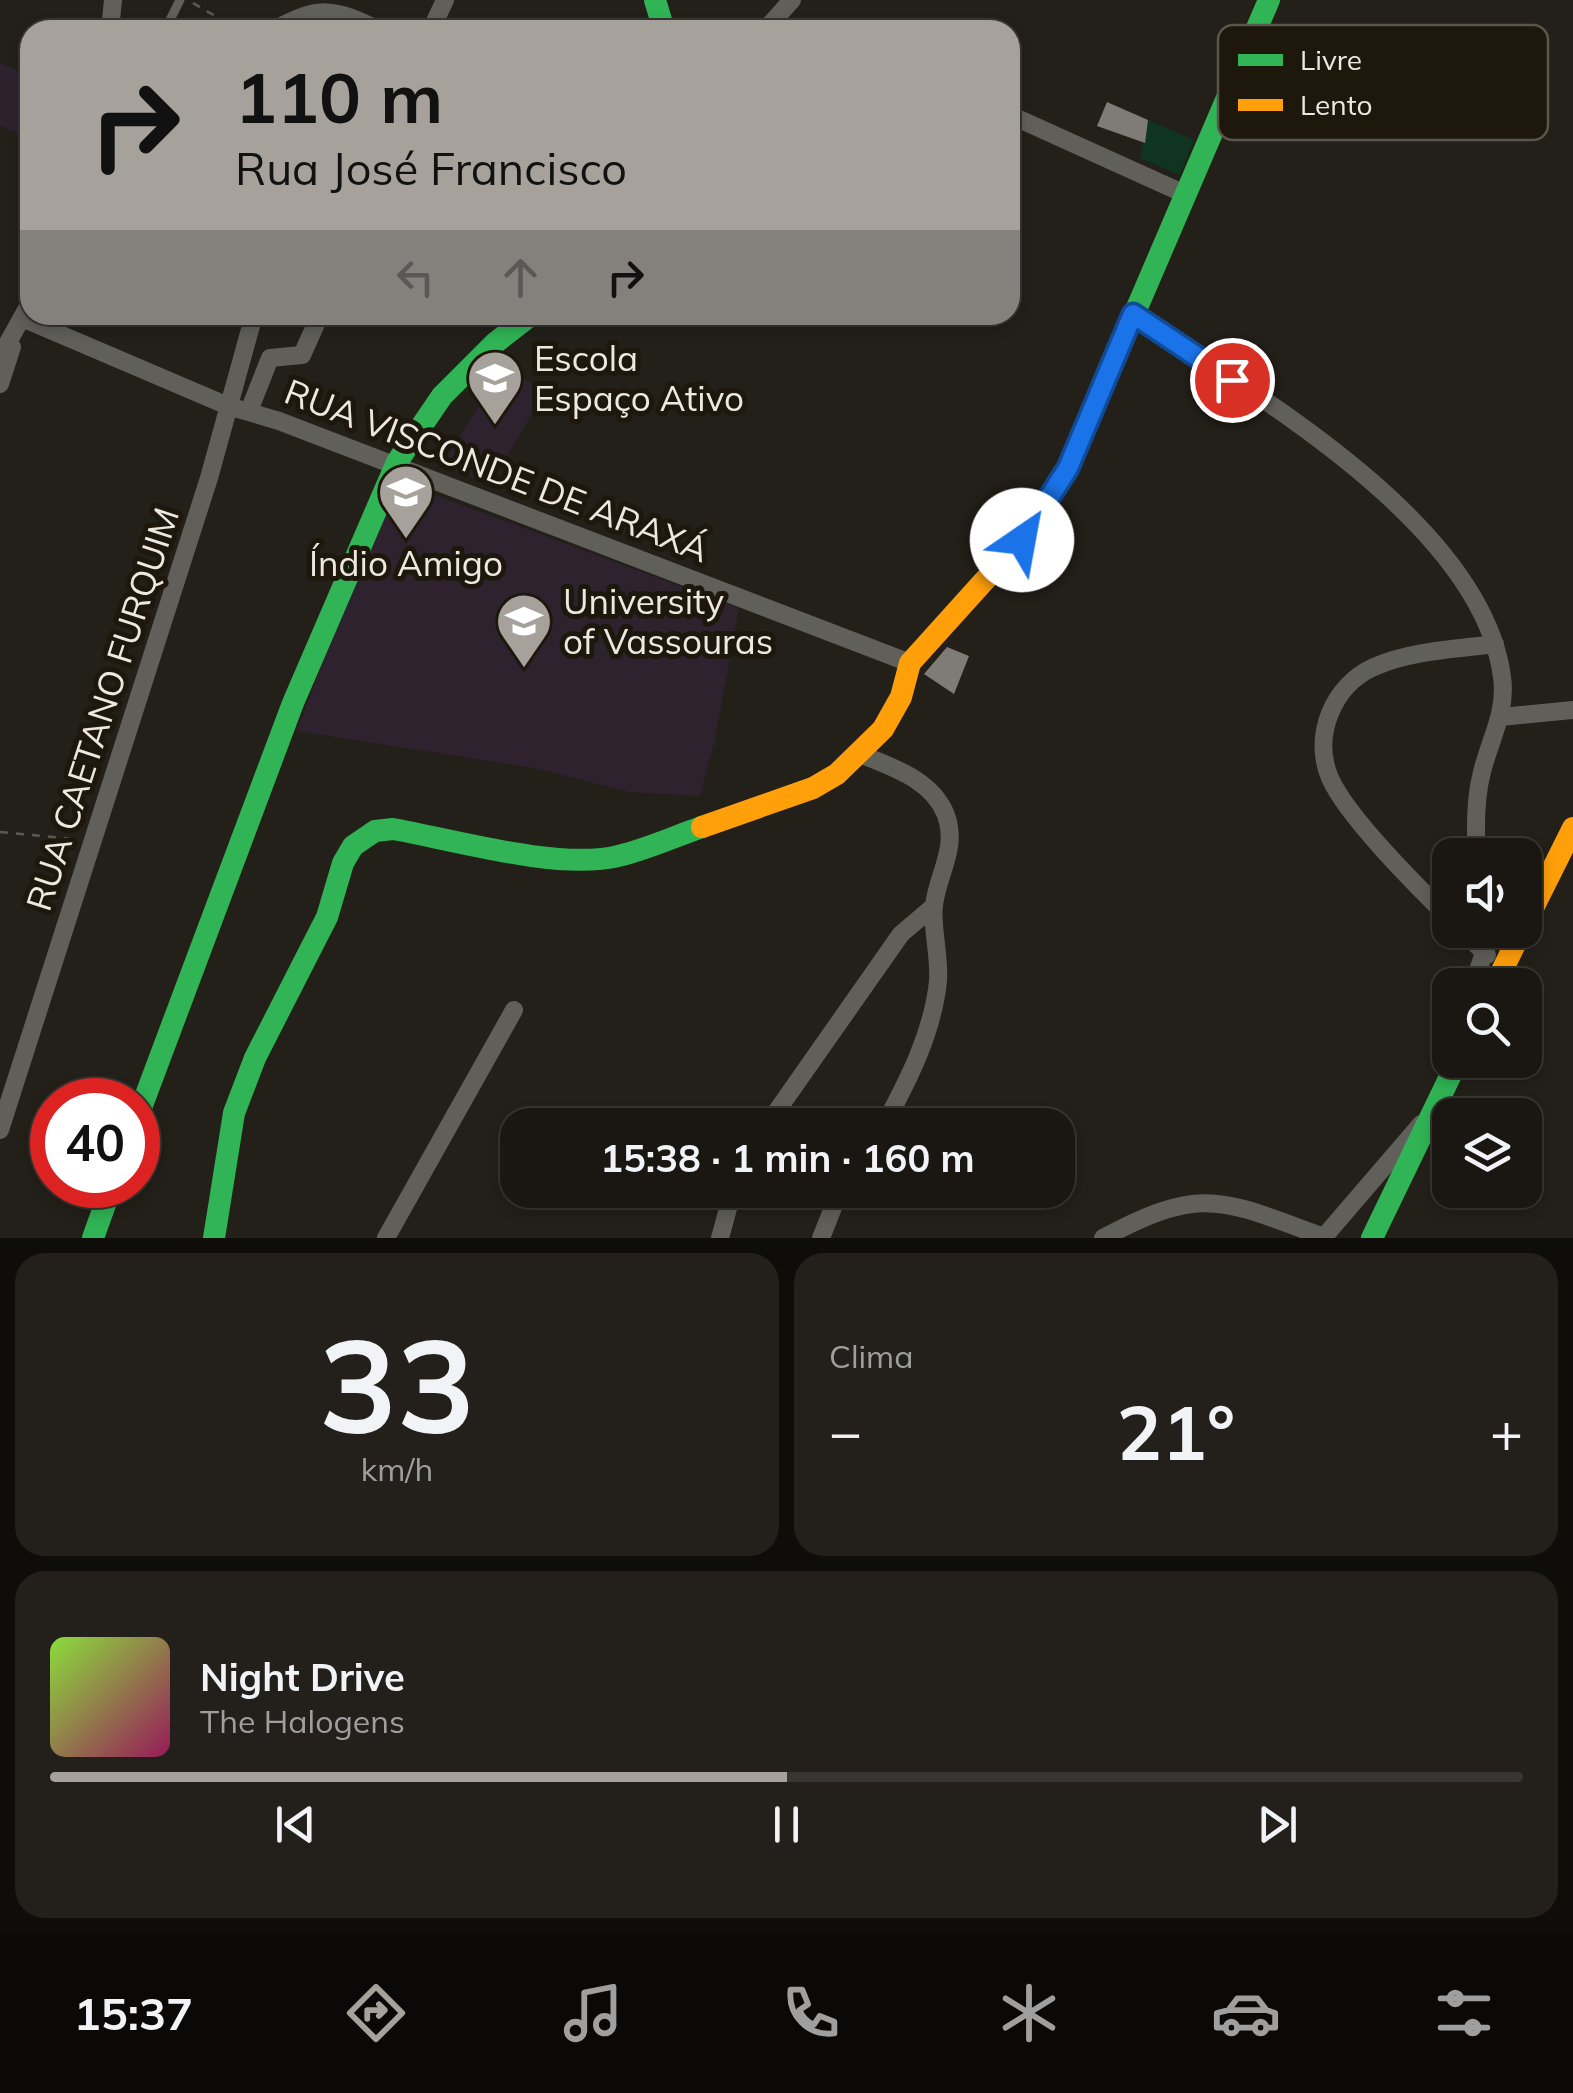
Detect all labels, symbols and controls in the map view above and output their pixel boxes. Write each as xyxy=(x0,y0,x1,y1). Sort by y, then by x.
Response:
legend xyxy=(1218,25,1548,140)
text: Livre xyxy=(1300,42,1362,77)
text: 110 m xyxy=(235,53,443,141)
icon: right xyxy=(70,60,200,190)
text: Lento xyxy=(1300,87,1372,122)
text: Rua José Francisco xyxy=(235,140,627,196)
icon: left xyxy=(388,250,443,305)
icon: ahead xyxy=(493,250,548,305)
icon: right xyxy=(598,250,653,305)
place label: Escola Espaço Ativo xyxy=(534,336,744,420)
pin xyxy=(1190,338,1275,423)
school or university icon: Escola Espaço Ativo xyxy=(465,348,525,427)
icon: arrive xyxy=(1205,353,1260,408)
street label: RUA VISCONDE DE ARAXÁ xyxy=(279,369,715,571)
school or university icon: Índio Amigo xyxy=(376,462,436,541)
position arrow xyxy=(970,488,1074,592)
street label: RUA CAETANO FURQUIM xyxy=(16,502,188,916)
place label: Índio Amigo xyxy=(309,541,503,585)
place label: University of Vassouras xyxy=(563,579,773,663)
school or university icon: University of Vassouras xyxy=(494,591,554,670)
map controls xyxy=(1432,838,1542,1208)
button: sound xyxy=(1432,838,1542,948)
button: search xyxy=(1432,968,1542,1078)
speed limit sign: 40 xyxy=(30,1078,160,1208)
button: layers xyxy=(1432,1098,1542,1208)
text: 15:38 · 1 min · 160 m xyxy=(600,1134,975,1182)
text: 33 xyxy=(319,1302,475,1466)
text: Clima xyxy=(829,1336,913,1376)
text: 21° xyxy=(1117,1385,1235,1479)
text: − xyxy=(829,1397,862,1466)
text: + xyxy=(1490,1397,1523,1466)
text: km/h xyxy=(361,1449,433,1489)
text: Night Drive xyxy=(200,1653,405,1701)
text: The Halogens xyxy=(200,1701,405,1741)
icon: previous xyxy=(268,1797,323,1852)
icon: pause xyxy=(759,1797,814,1852)
icon: next xyxy=(1250,1797,1305,1852)
icon: directions xyxy=(341,1978,411,2048)
icon: music xyxy=(558,1978,628,2048)
icon: phone xyxy=(776,1978,846,2048)
icon: climate xyxy=(994,1978,1064,2048)
icon: car xyxy=(1211,1978,1281,2048)
icon: filters xyxy=(1429,1978,1499,2048)
text: 15:37 xyxy=(74,1985,193,2041)

